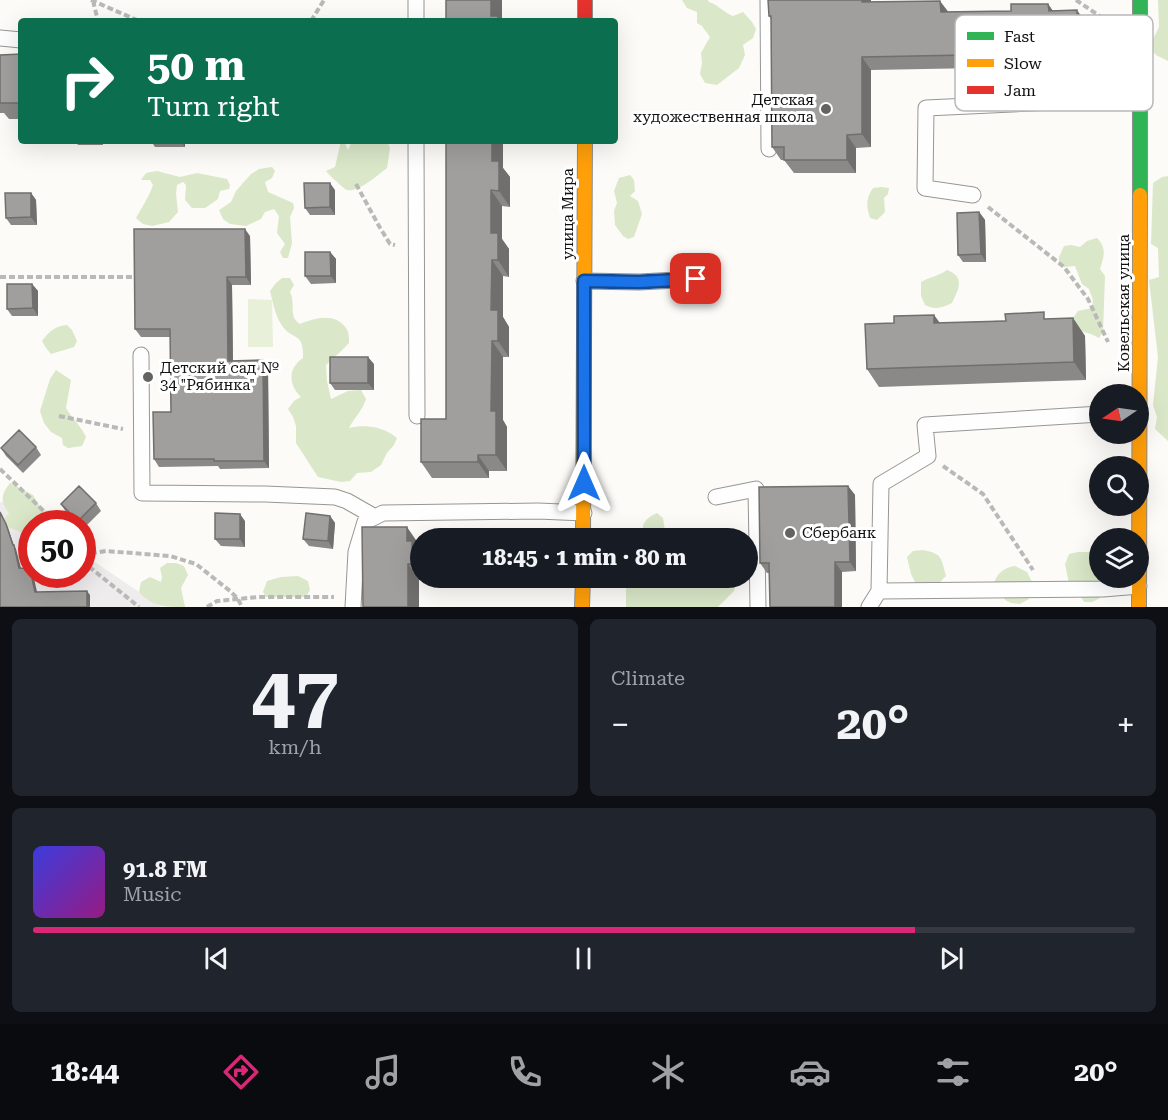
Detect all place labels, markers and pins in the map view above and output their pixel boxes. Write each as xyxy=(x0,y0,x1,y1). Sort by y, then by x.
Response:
place label: Детская художественная школа xyxy=(633,91,814,126)
marker: Детская художественная школа xyxy=(819,102,833,116)
pin xyxy=(670,253,721,304)
place label: Детский сад № 34 "Рябинка" xyxy=(160,359,279,394)
marker: Детский сад № 34 "Рябинка" xyxy=(141,370,155,384)
place label: Сбербанк xyxy=(802,524,877,542)
marker: Сбербанк xyxy=(783,526,797,540)

